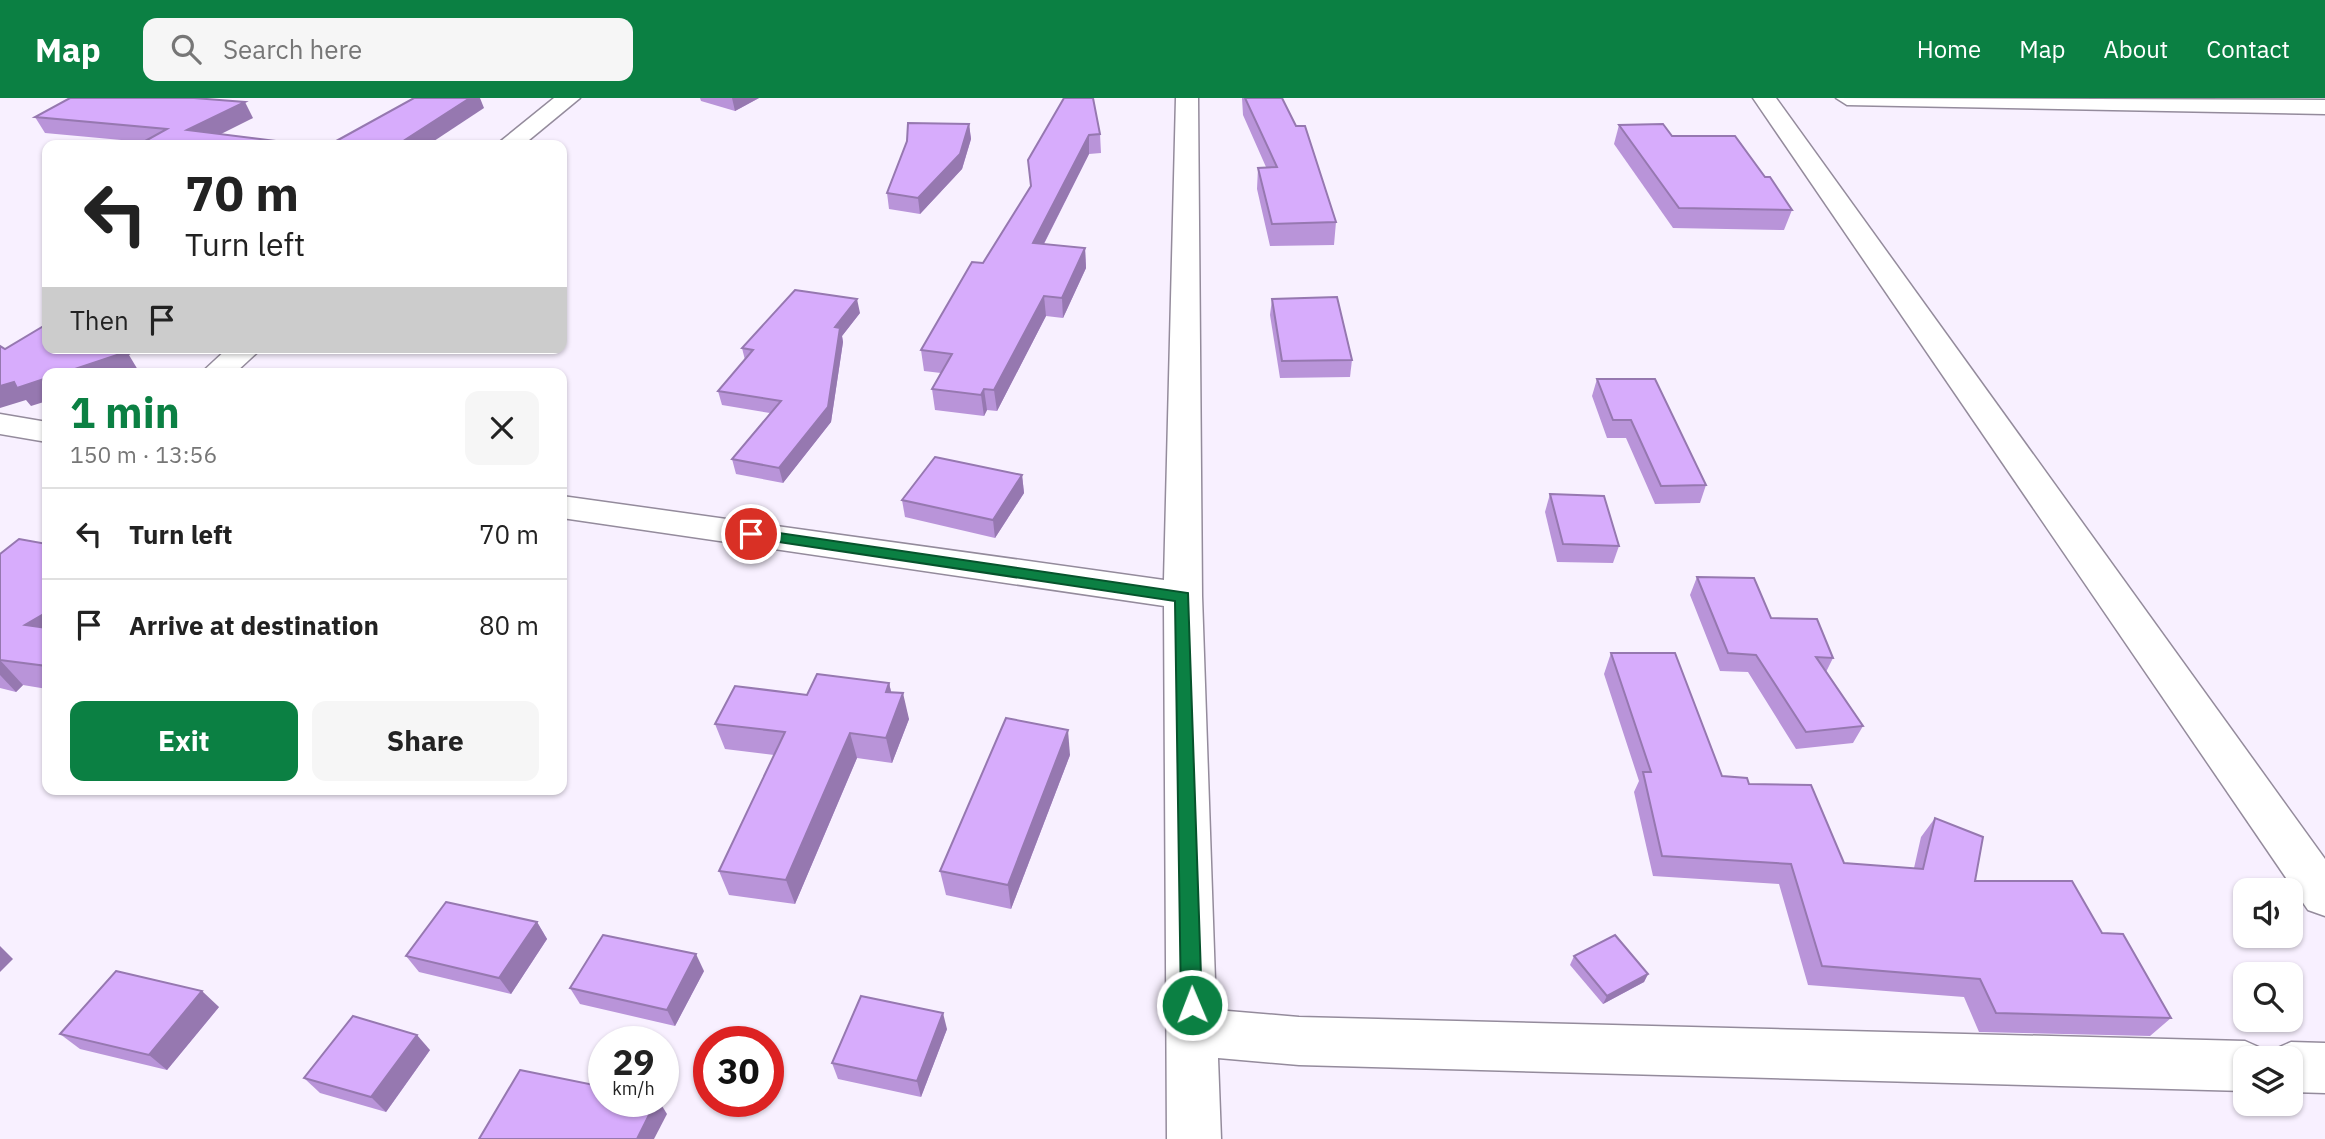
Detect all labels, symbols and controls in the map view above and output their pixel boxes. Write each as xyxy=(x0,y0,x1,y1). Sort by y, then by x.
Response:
search box xyxy=(143,18,633,81)
text: Map xyxy=(35,28,101,71)
icon: search xyxy=(167,30,205,68)
text: Search here xyxy=(223,32,362,66)
text: Home xyxy=(1917,33,1981,65)
text: Map xyxy=(2019,33,2065,65)
text: About xyxy=(2103,33,2168,65)
text: Contact xyxy=(2206,33,2290,65)
text: 70 m xyxy=(185,161,299,224)
icon: left xyxy=(70,168,161,259)
text: Turn left xyxy=(185,223,305,265)
icon: arrive xyxy=(143,301,181,339)
text: Then xyxy=(70,303,129,337)
text: 1 min xyxy=(70,385,180,440)
button: close xyxy=(465,391,539,465)
text: 150 m · 13:56 xyxy=(70,439,217,469)
pin xyxy=(721,504,781,564)
icon: left xyxy=(70,515,108,553)
icon: arrive xyxy=(732,515,770,553)
text: Turn left xyxy=(129,517,232,551)
text: 70 m xyxy=(479,517,539,551)
icon: arrive xyxy=(70,606,108,644)
text: Arrive at destination xyxy=(129,608,379,642)
text: 80 m xyxy=(479,608,539,642)
button: Exit xyxy=(70,701,298,781)
button: Share xyxy=(312,701,539,781)
map controls xyxy=(2233,878,2303,1116)
button: sound xyxy=(2233,878,2303,948)
button: search xyxy=(2233,962,2303,1032)
position arrow xyxy=(1155,968,1229,1042)
speed limit sign: 30 xyxy=(693,1026,784,1117)
text: 29 xyxy=(612,1039,655,1085)
button: layers xyxy=(2233,1046,2303,1116)
text: km/h xyxy=(612,1077,655,1100)

